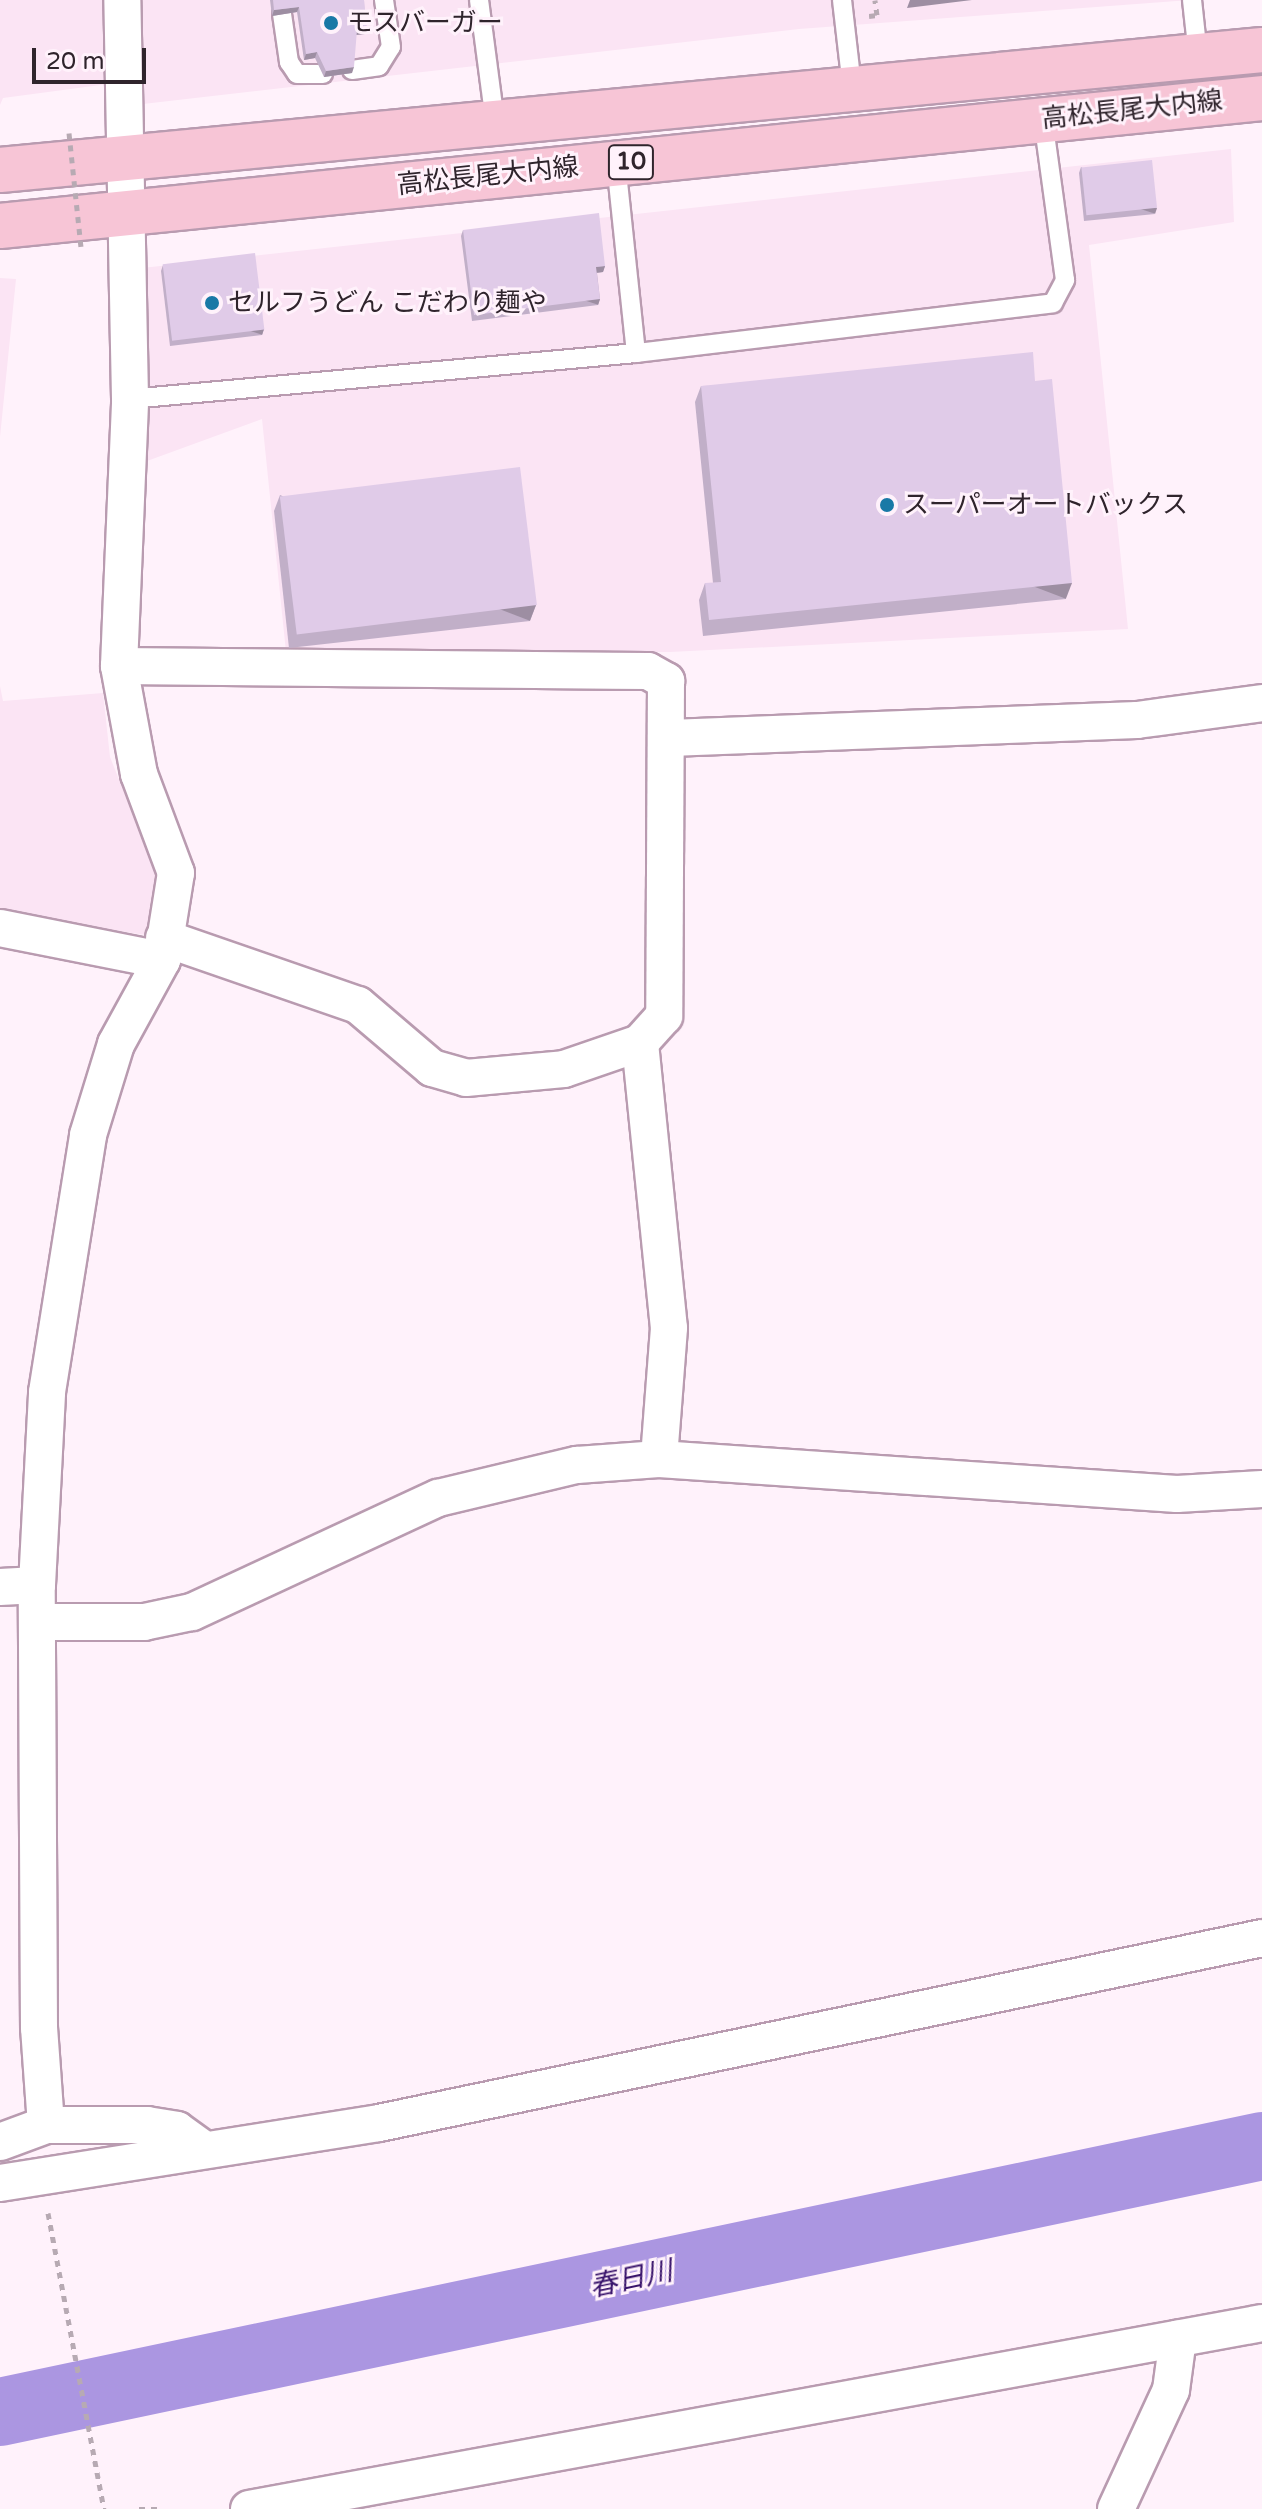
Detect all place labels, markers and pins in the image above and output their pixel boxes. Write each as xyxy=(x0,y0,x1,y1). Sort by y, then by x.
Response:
place label: モスバーガー xyxy=(347,7,503,39)
marker: モスバーガー xyxy=(322,14,340,32)
place label: セルフうどん こだわり麺や xyxy=(228,287,547,319)
marker: セルフうどん こだわり麺や xyxy=(203,294,221,312)
place label: スーパーオートバックス xyxy=(903,489,1189,521)
marker: スーパーオートバックス xyxy=(878,496,896,514)

